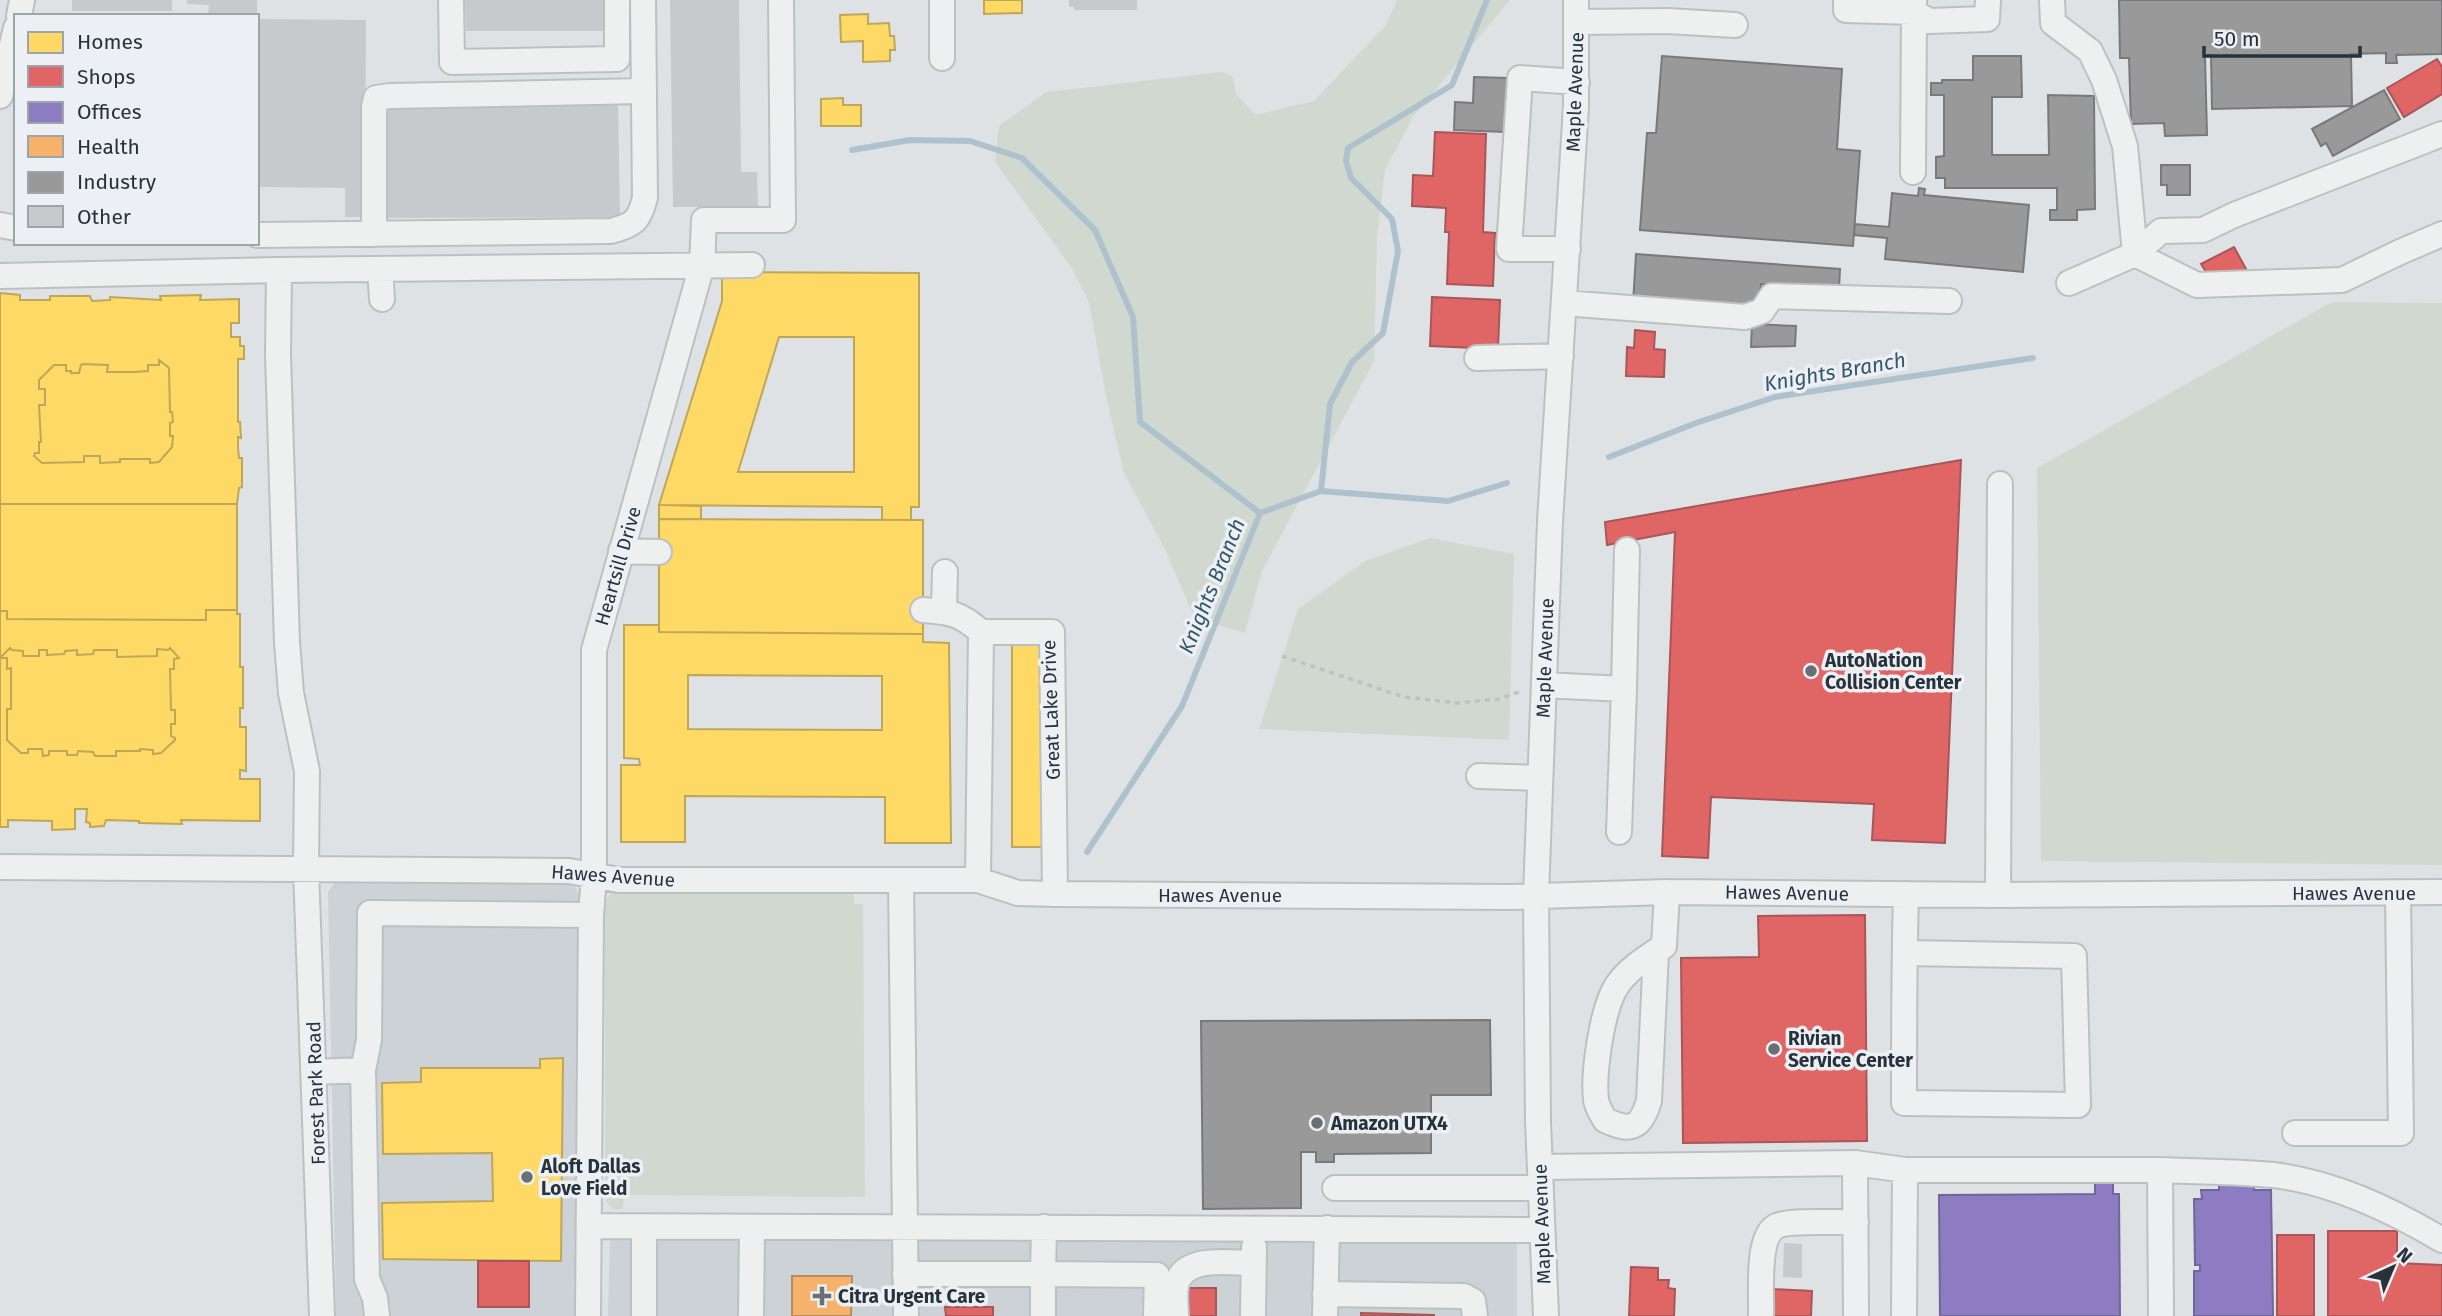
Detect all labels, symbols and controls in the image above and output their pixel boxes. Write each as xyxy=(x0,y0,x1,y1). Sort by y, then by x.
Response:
legend xyxy=(14,14,259,245)
scale bar xyxy=(2204,14,2360,58)
text: 50 m xyxy=(2214,26,2260,52)
text: Homes xyxy=(77,29,143,55)
street label: Maple Avenue xyxy=(1561,31,1589,153)
text: Shops xyxy=(77,64,135,90)
text: Offices xyxy=(77,99,142,125)
text: Health xyxy=(77,134,140,160)
text: Industry xyxy=(77,169,157,195)
text: Other xyxy=(77,204,131,230)
water label: Knights Branch xyxy=(1762,347,1908,397)
street label: Heartsill Drive xyxy=(590,504,646,628)
water label: Knights Branch xyxy=(1173,515,1251,657)
street label: Maple Avenue xyxy=(1531,597,1559,719)
street label: Great Lake Drive xyxy=(1037,640,1065,780)
place label: AutoNation Collision Center xyxy=(1824,649,1962,694)
marker: AutoNation Collision Center xyxy=(1803,663,1819,679)
street label: Hawes Avenue xyxy=(550,860,676,892)
street label: Hawes Avenue xyxy=(1725,880,1849,906)
street label: Hawes Avenue xyxy=(2292,882,2416,905)
street label: Hawes Avenue xyxy=(1158,884,1282,907)
street label: Forest Park Road xyxy=(302,1021,330,1165)
place label: Rivian Service Center xyxy=(1788,1027,1913,1072)
marker: Rivian Service Center xyxy=(1766,1041,1782,1057)
place label: Amazon UTX4 xyxy=(1330,1112,1448,1135)
marker: Amazon UTX4 xyxy=(1309,1115,1325,1131)
place label: Aloft Dallas Love Field xyxy=(540,1155,640,1200)
street label: Maple Avenue xyxy=(1528,1163,1556,1285)
marker: Aloft Dallas Love Field xyxy=(519,1169,535,1185)
north arrow xyxy=(2358,1232,2428,1302)
text: N xyxy=(2392,1242,2417,1268)
place label: Citra Urgent Care xyxy=(838,1285,985,1308)
marker: Citra Urgent Care xyxy=(812,1286,832,1306)

